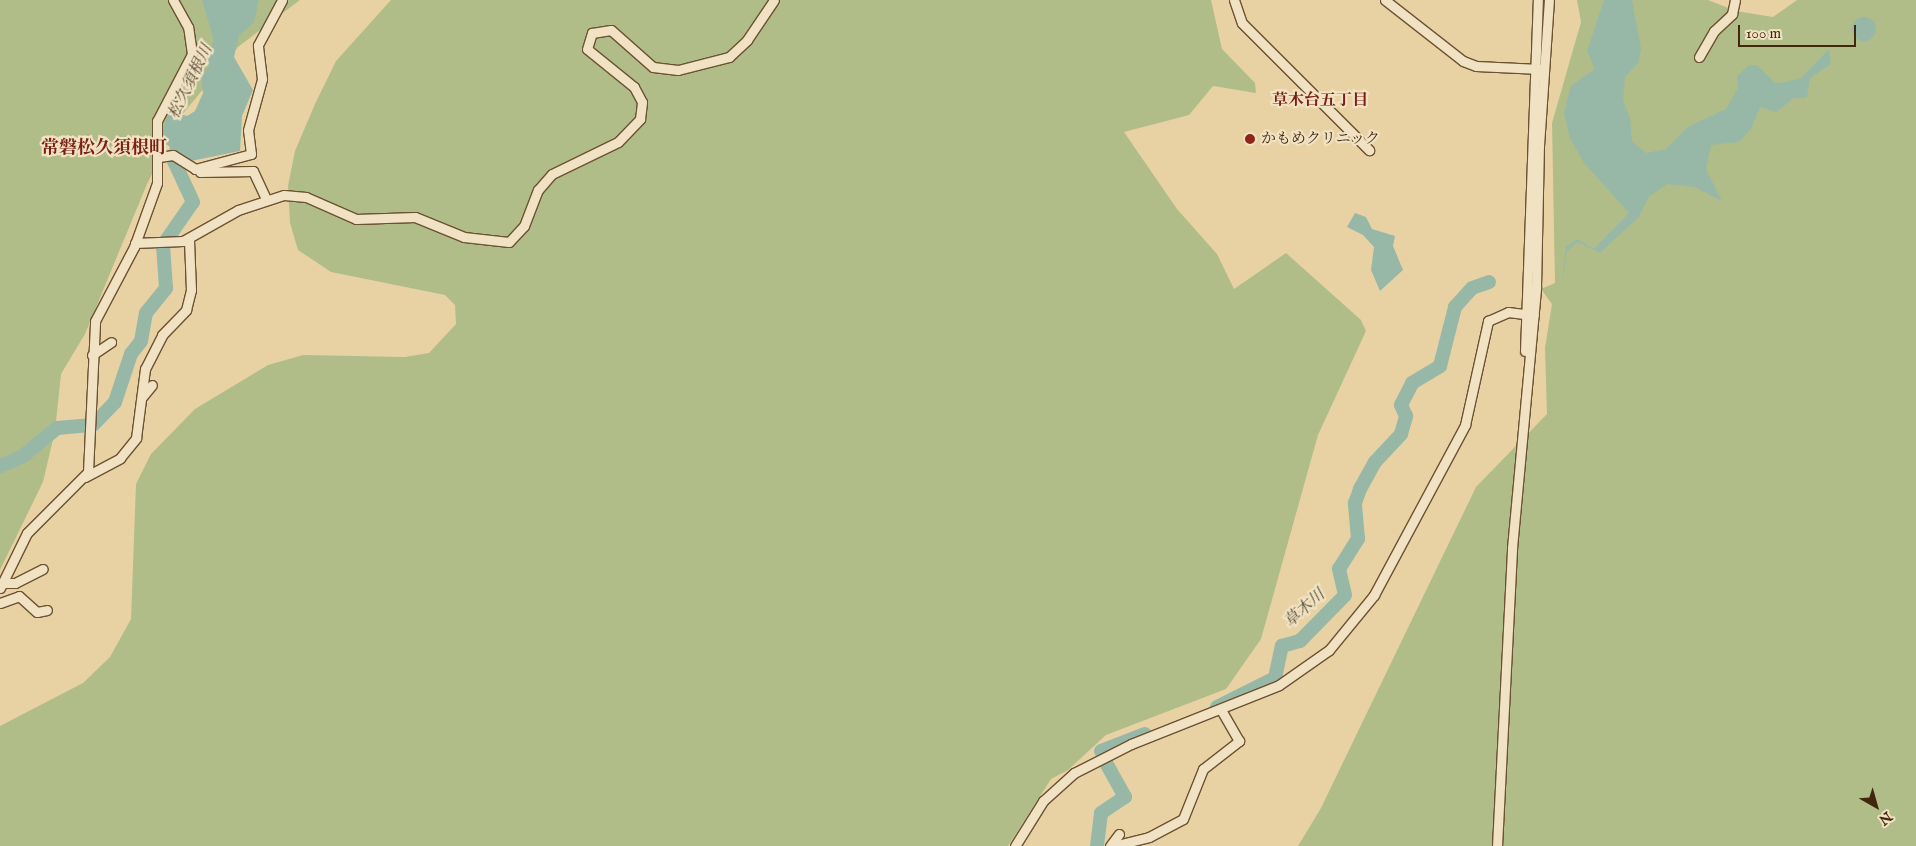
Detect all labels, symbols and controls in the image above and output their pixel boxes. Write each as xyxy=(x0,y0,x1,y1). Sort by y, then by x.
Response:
scale bar xyxy=(1741,15,1858,47)
text: 100 m xyxy=(1746,24,1781,43)
water label: 松久須根川 xyxy=(165,42,217,122)
district label: 草木台五丁目 xyxy=(1272,91,1368,111)
place label: かもめクリニック xyxy=(1261,130,1381,148)
marker: かもめクリニック xyxy=(1243,132,1257,146)
district label: 常磐松久須根町 xyxy=(41,138,167,160)
water label: 草木川 xyxy=(1281,586,1329,632)
north arrow xyxy=(1851,781,1901,831)
text: N xyxy=(1875,807,1896,829)

